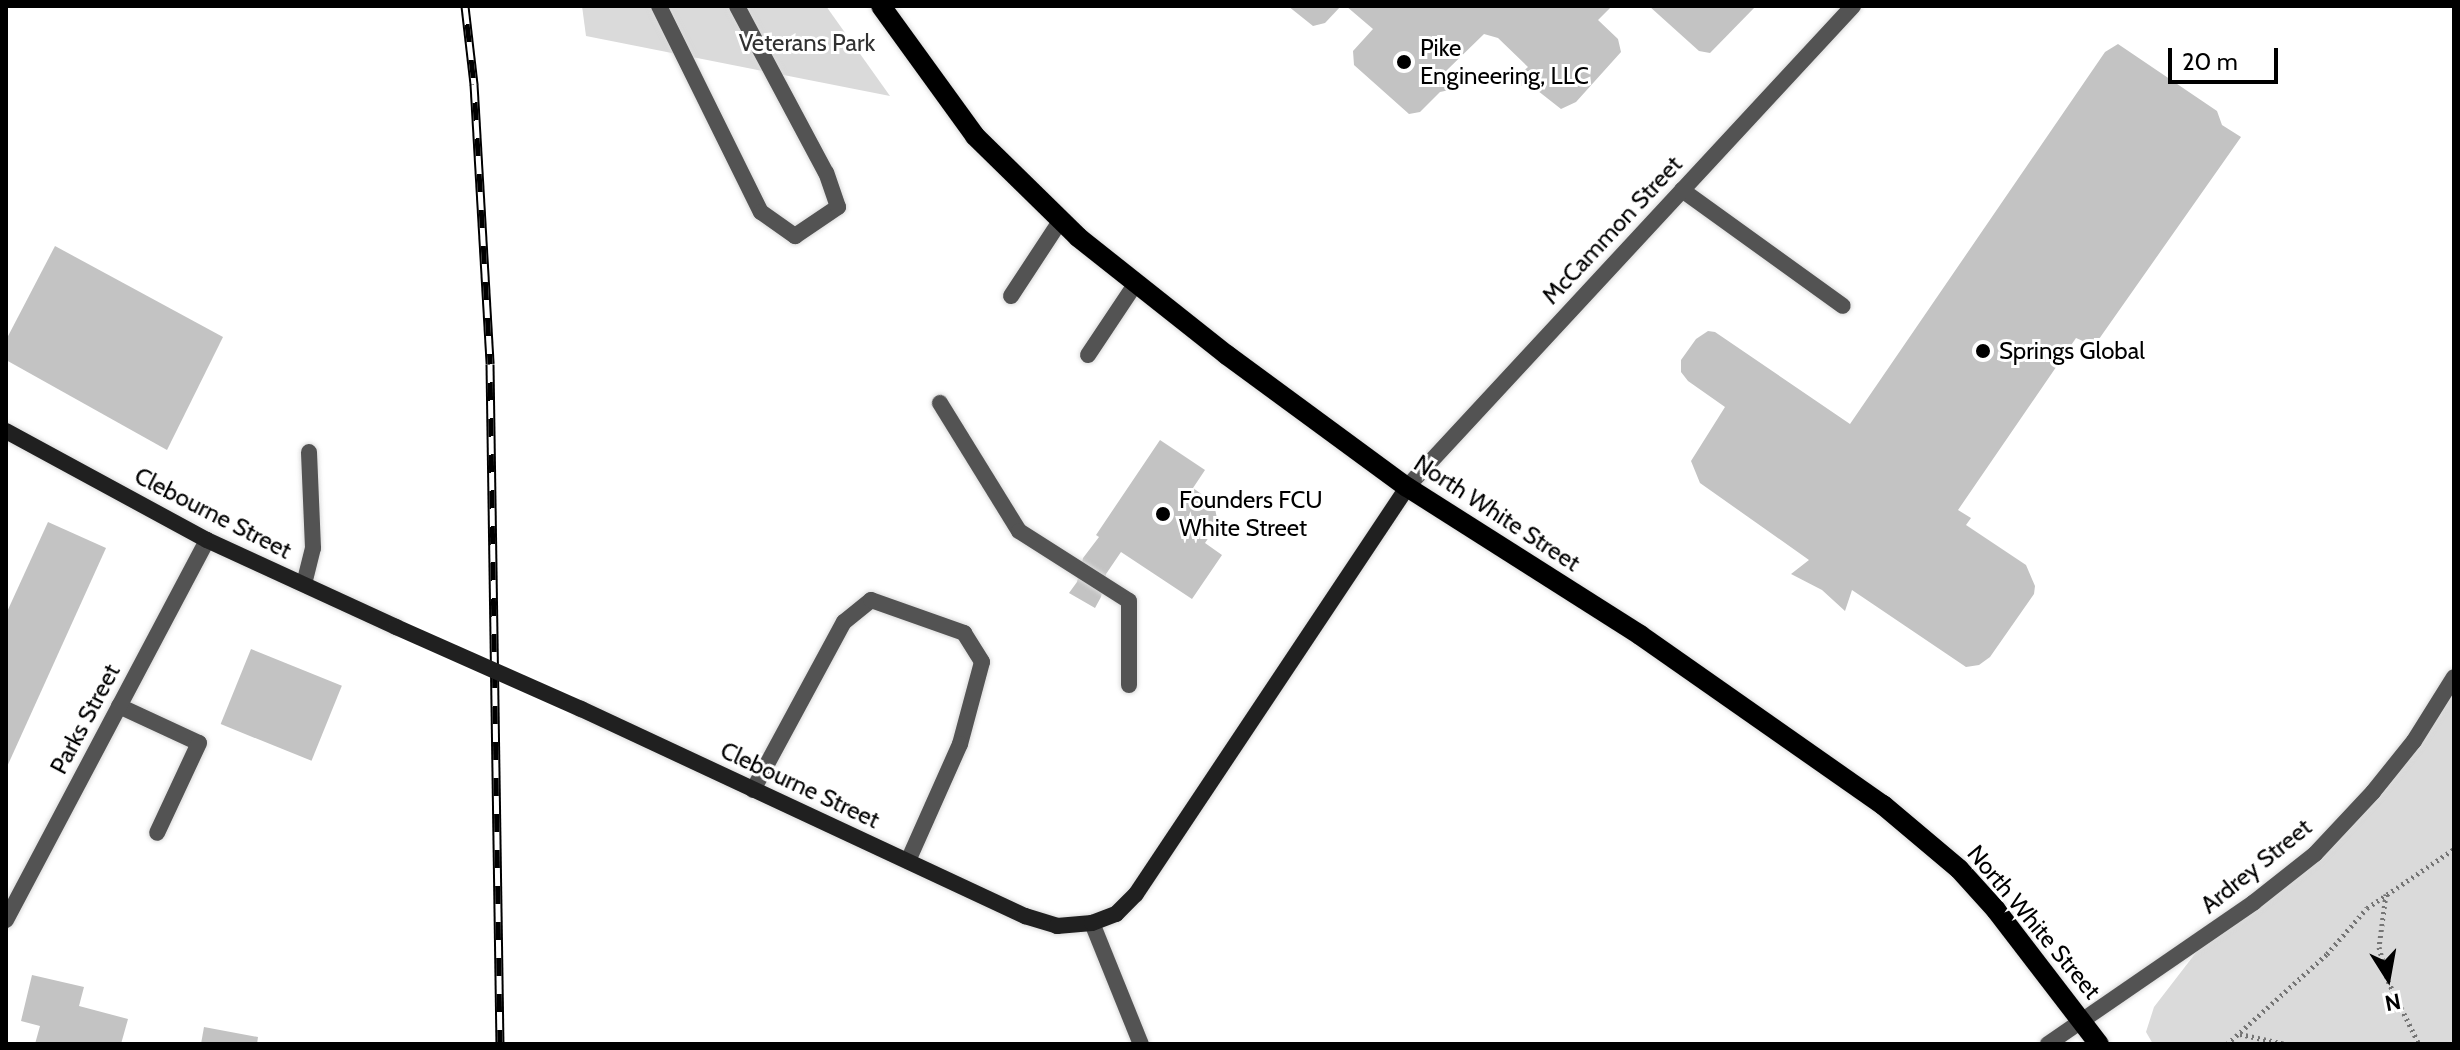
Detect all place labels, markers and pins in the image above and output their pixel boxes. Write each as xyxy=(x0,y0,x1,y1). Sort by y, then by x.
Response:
place label: Pike Engineering, LLC xyxy=(1420,34,1589,90)
marker: Pike Engineering, LLC xyxy=(1395,53,1413,71)
place label: Springs Global xyxy=(1999,337,2145,365)
marker: Springs Global xyxy=(1974,342,1992,360)
place label: Founders FCU White Street xyxy=(1179,486,1323,542)
marker: Founders FCU White Street xyxy=(1154,505,1172,523)

